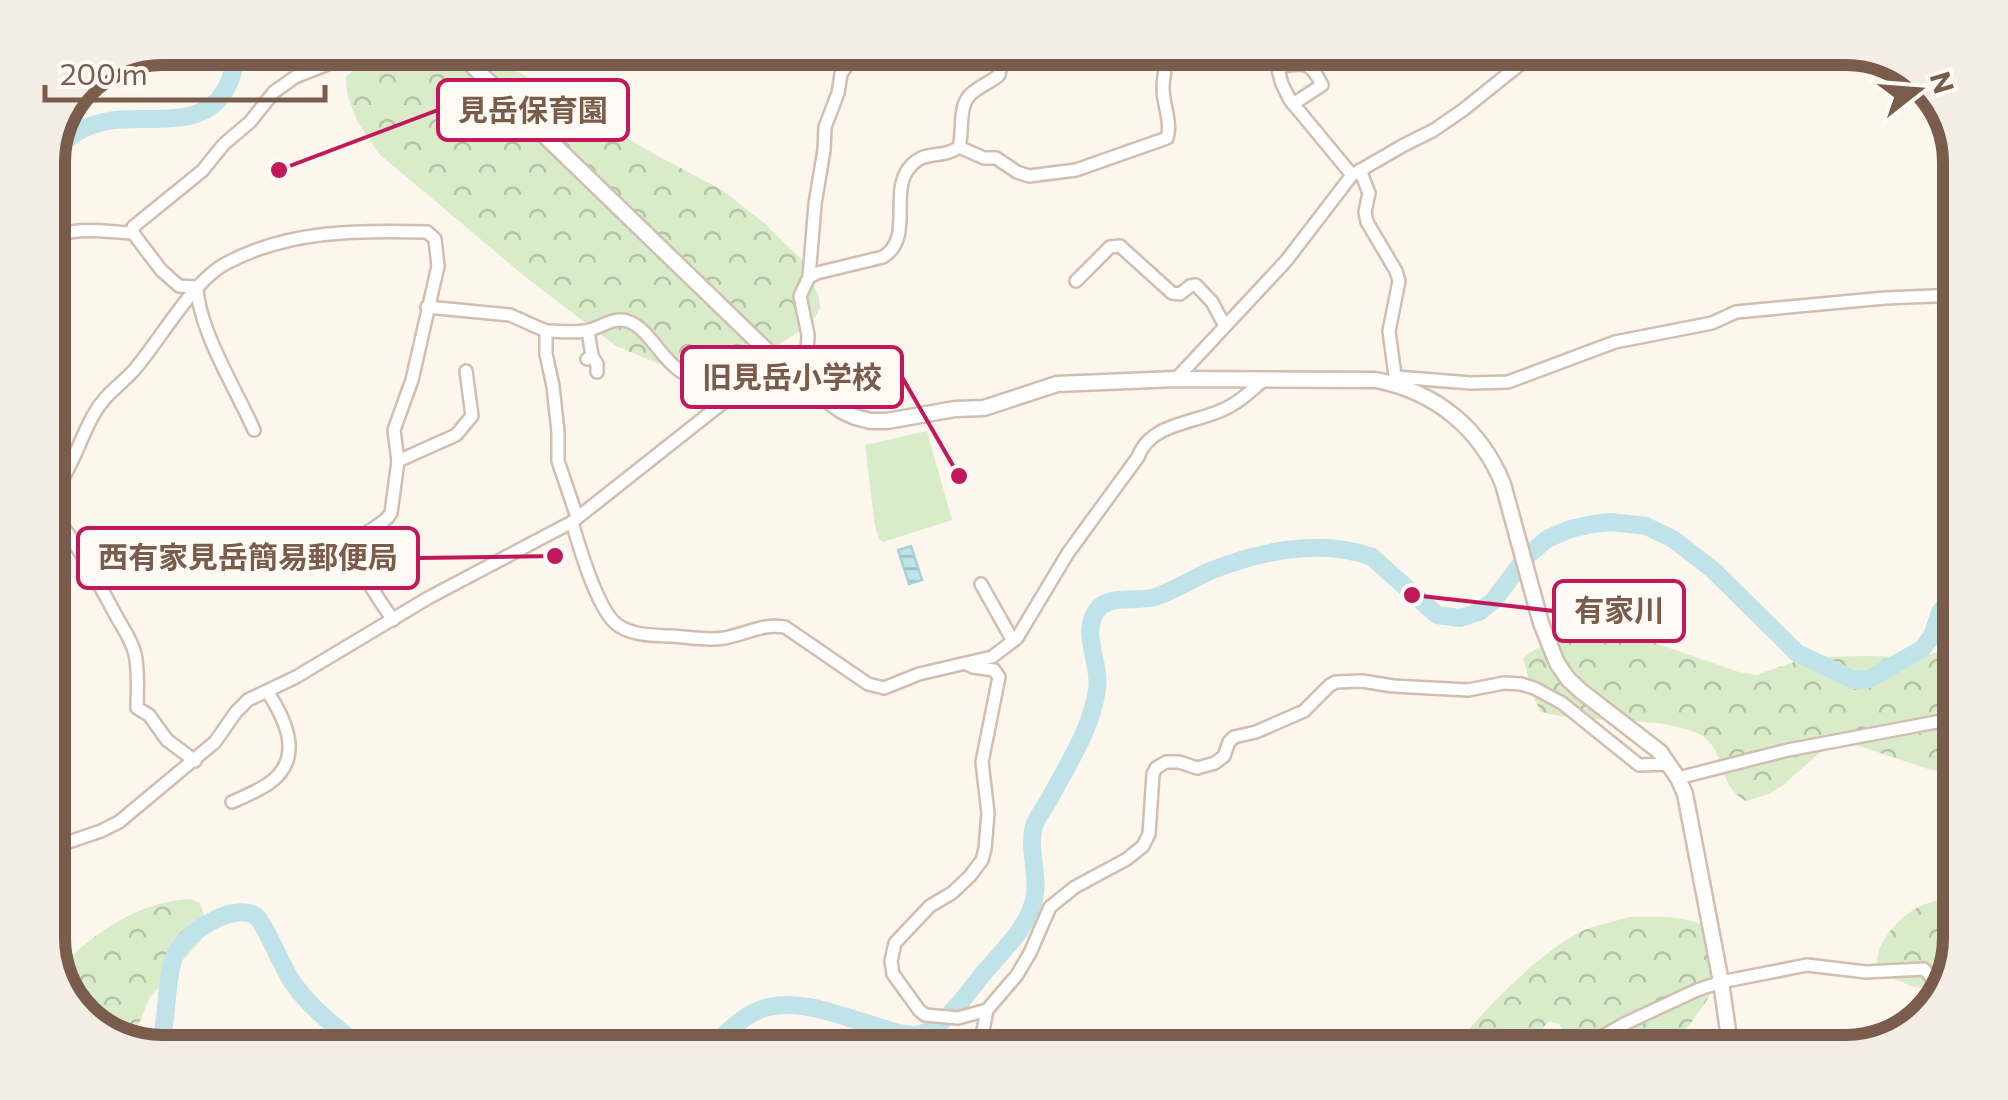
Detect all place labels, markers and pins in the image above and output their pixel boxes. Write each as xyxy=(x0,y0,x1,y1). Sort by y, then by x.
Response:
callout: 見岳保育園 xyxy=(438,80,628,140)
callout: 旧見岳小学校 xyxy=(682,347,902,407)
callout: 西有家見岳簡易郵便局 xyxy=(78,528,418,588)
callout: 有家川 xyxy=(1554,581,1684,641)

